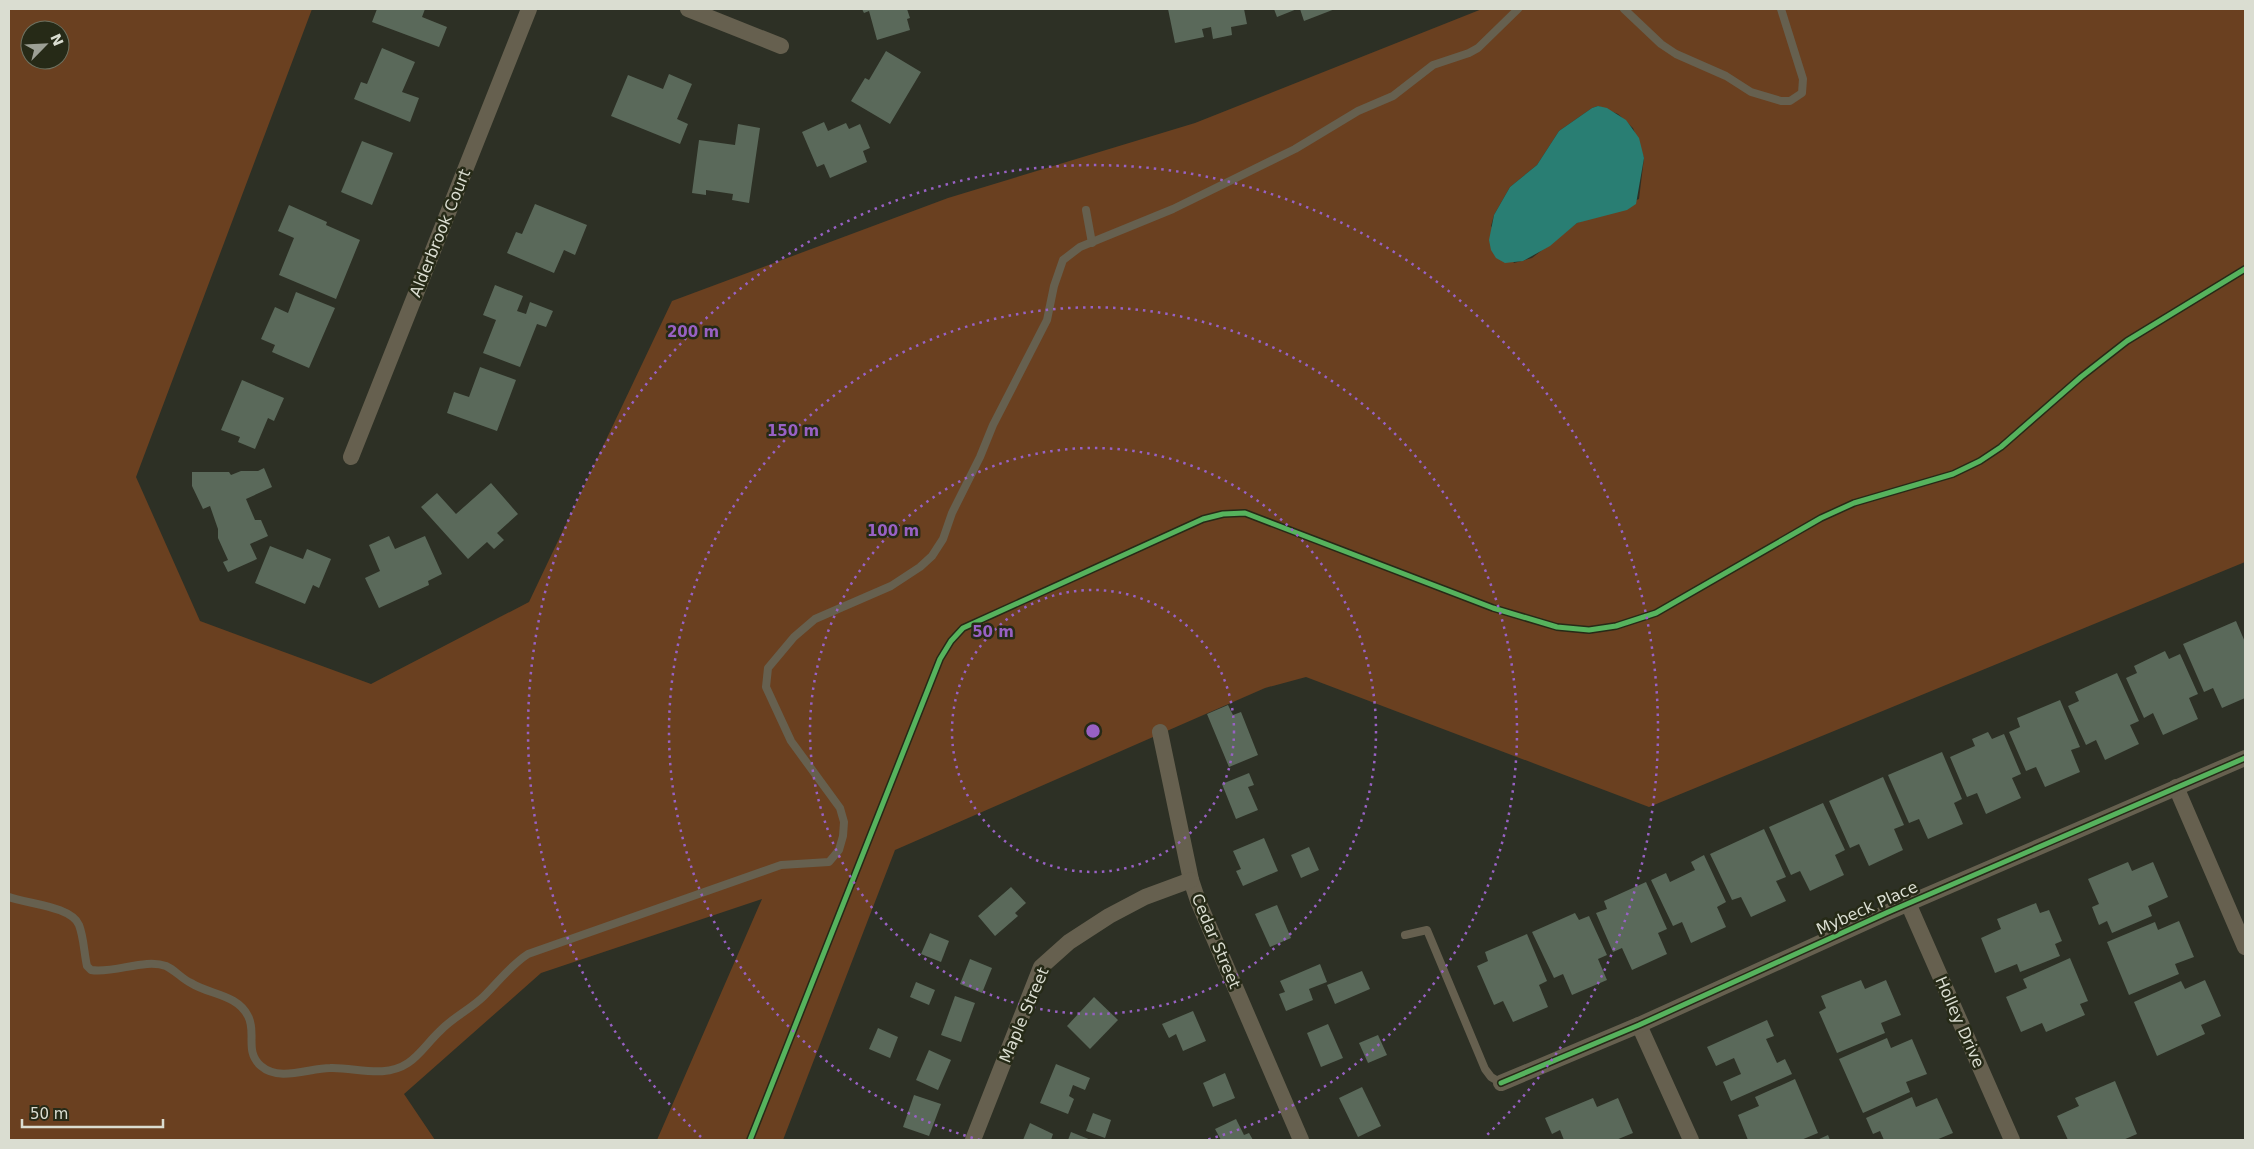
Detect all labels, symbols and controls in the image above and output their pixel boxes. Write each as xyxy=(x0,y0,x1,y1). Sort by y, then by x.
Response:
north arrow xyxy=(20,20,70,70)
text: N xyxy=(47,31,67,48)
street label: Alderbrook Court xyxy=(406,166,474,300)
text: 200 m xyxy=(667,323,719,341)
text: 150 m xyxy=(767,422,819,440)
text: 100 m xyxy=(867,522,919,540)
text: 50 m xyxy=(972,623,1014,641)
centre of rings xyxy=(1084,722,1102,740)
street label: Mybeck Place xyxy=(1813,877,1921,939)
street label: Cedar Street xyxy=(1187,891,1245,991)
street label: Maple Street xyxy=(995,964,1053,1066)
street label: Holley Drive xyxy=(1931,973,1989,1071)
scale bar xyxy=(22,1096,164,1128)
text: 50 m xyxy=(30,1105,68,1123)

